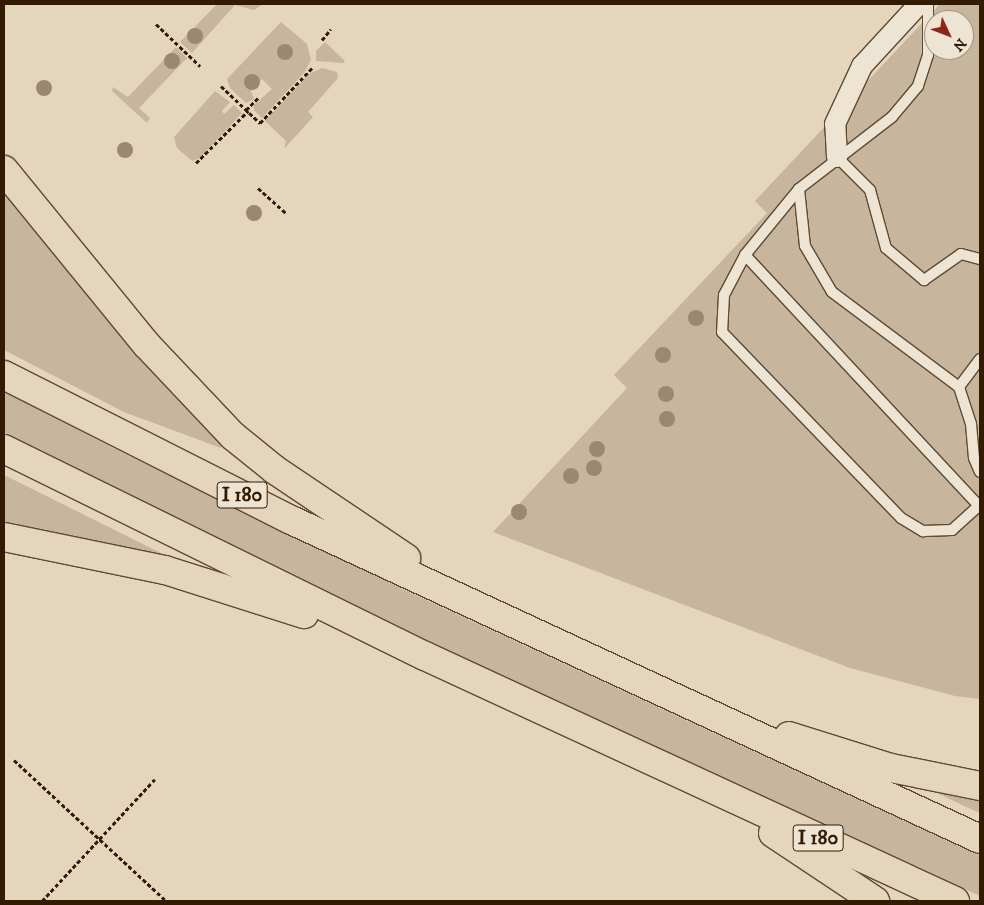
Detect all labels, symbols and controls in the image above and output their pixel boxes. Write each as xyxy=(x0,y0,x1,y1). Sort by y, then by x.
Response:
north arrow xyxy=(924,10,974,60)
text: N xyxy=(949,34,970,55)
road number: I 180 xyxy=(216,478,268,512)
road number: I 180 xyxy=(792,820,844,856)

